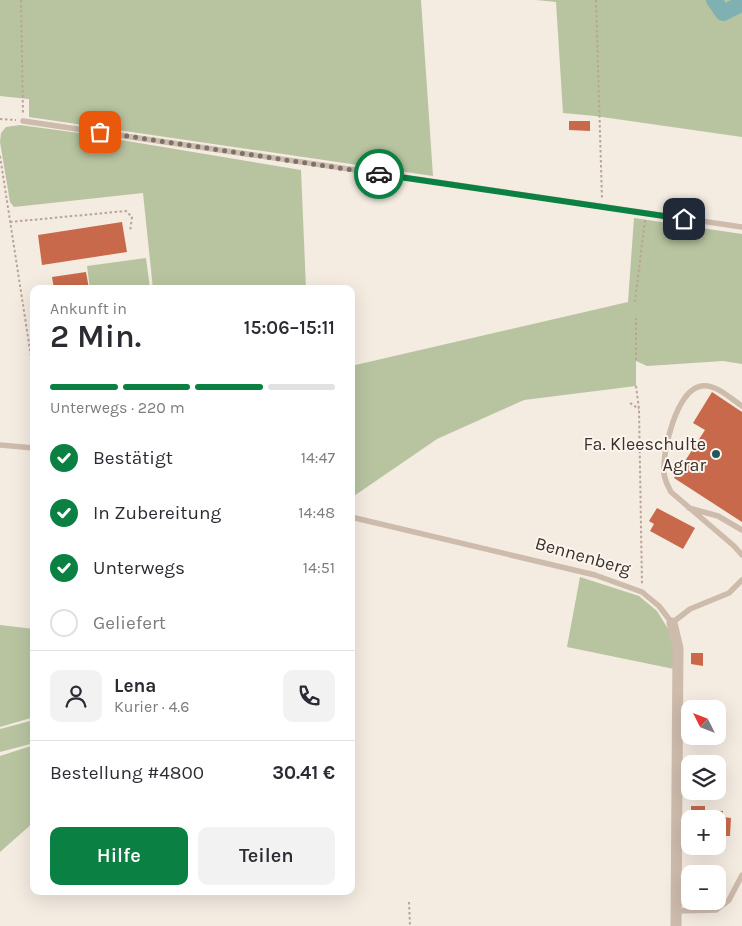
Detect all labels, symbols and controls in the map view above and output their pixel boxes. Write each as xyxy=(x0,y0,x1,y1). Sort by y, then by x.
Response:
pin xyxy=(79,111,121,153)
icon: bag xyxy=(86,118,114,146)
courier xyxy=(354,149,404,199)
icon: car xyxy=(365,160,393,188)
pin xyxy=(663,198,705,240)
icon: home xyxy=(670,205,698,233)
text: Ankunft in xyxy=(50,299,127,318)
text: 15:06–15:11 xyxy=(244,317,335,339)
text: 2 Min. xyxy=(50,318,141,355)
text: Unterwegs · 220 m xyxy=(50,398,185,417)
place label: Fa. Kleeschulte Agrar xyxy=(584,433,706,476)
icon: check xyxy=(50,444,78,472)
text: Bestätigt xyxy=(93,447,173,469)
text: 14:47 xyxy=(301,448,335,467)
marker: Fa. Kleeschulte Agrar xyxy=(710,448,722,460)
icon: check xyxy=(50,499,78,527)
text: In Zubereitung xyxy=(93,502,221,524)
text: 14:48 xyxy=(298,503,335,522)
street label: Bennenberg xyxy=(533,532,633,580)
icon: check xyxy=(50,554,78,582)
text: Unterwegs xyxy=(93,557,185,579)
text: 14:51 xyxy=(303,558,335,577)
text: Geliefert xyxy=(93,612,166,634)
button: person xyxy=(50,670,102,722)
button: phone xyxy=(283,670,335,722)
text: Lena xyxy=(114,675,156,697)
text: Kurier · 4.6 xyxy=(114,697,189,716)
north arrow xyxy=(681,700,726,745)
map controls xyxy=(681,700,726,910)
button: layers xyxy=(681,755,726,800)
text: Bestellung #4800 xyxy=(50,762,204,784)
text: 30.41 € xyxy=(272,762,335,784)
button: + xyxy=(681,810,726,855)
button: Hilfe xyxy=(50,827,188,885)
button: Teilen xyxy=(198,827,335,885)
button: − xyxy=(681,865,726,910)

